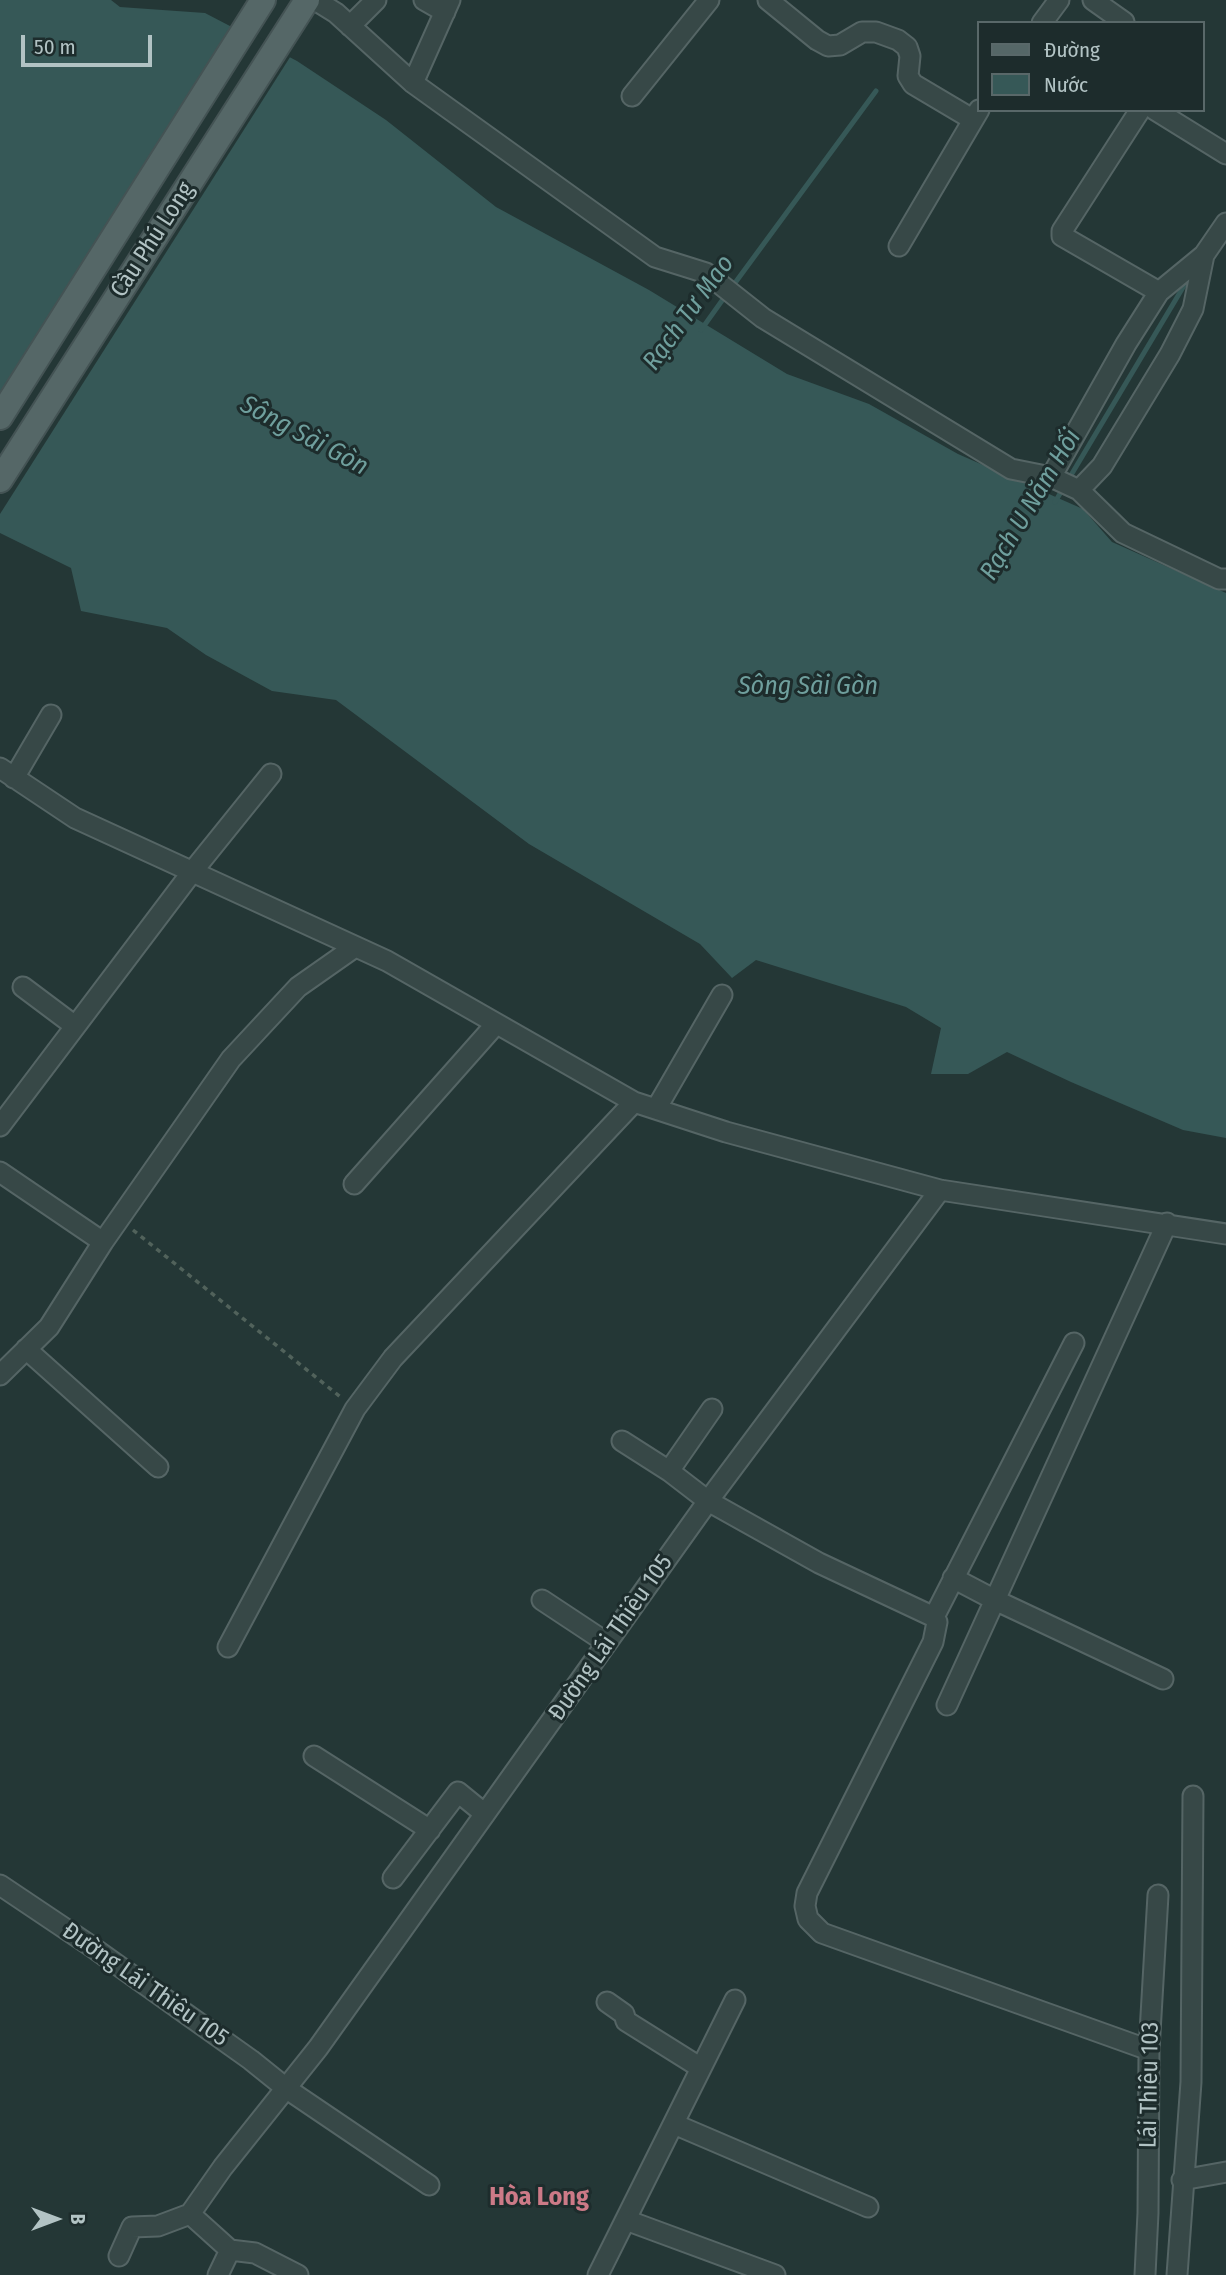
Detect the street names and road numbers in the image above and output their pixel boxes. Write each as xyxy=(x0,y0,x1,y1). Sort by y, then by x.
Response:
street label: Cầu Phú Long xyxy=(105,177,201,303)
street label: Đường Lái Thiêu 105 xyxy=(543,1549,679,1727)
street label: Đường Lái Thiêu 105 xyxy=(56,1917,234,2053)
street label: Lái Thiêu 103 xyxy=(1135,2022,1165,2148)

